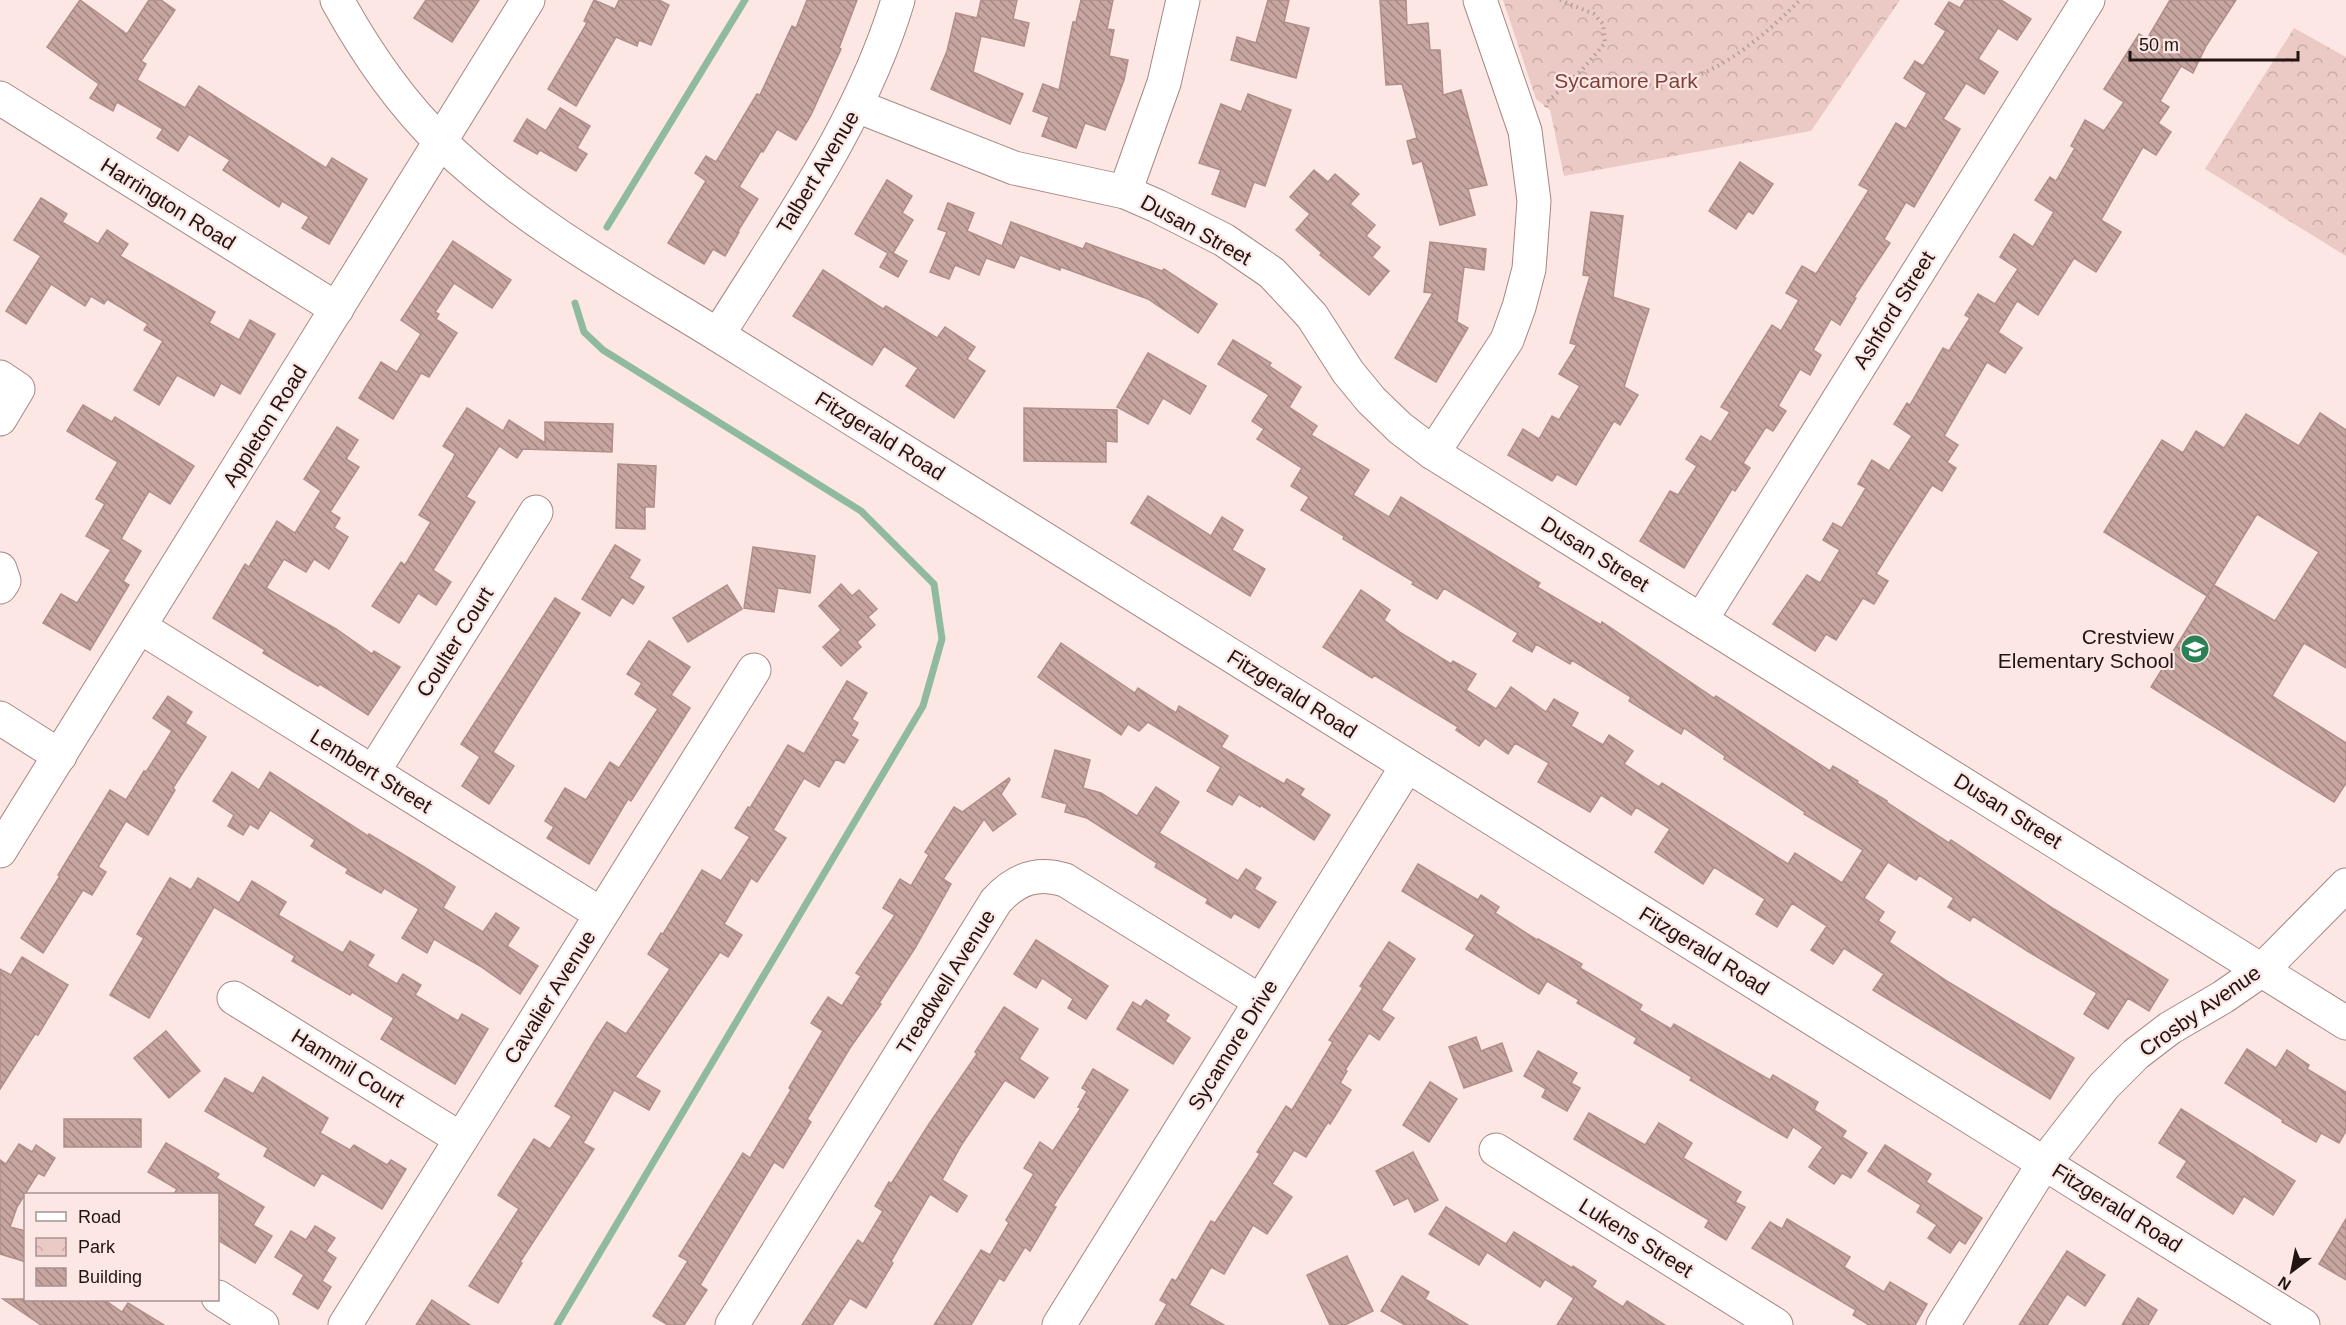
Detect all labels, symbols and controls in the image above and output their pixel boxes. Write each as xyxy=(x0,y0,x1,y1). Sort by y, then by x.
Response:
scale bar xyxy=(2130,24,2298,62)
text: 50 m xyxy=(2139,35,2179,55)
park label: Sycamore Park xyxy=(1554,69,1698,92)
street label: Talbert Avenue xyxy=(772,106,863,237)
street label: Harrington Road xyxy=(97,153,240,254)
street label: Dusan Street xyxy=(1137,190,1256,269)
street label: Ashford Street xyxy=(1848,247,1939,373)
street label: Appleton Road xyxy=(218,361,311,491)
street label: Fitzgerald Road xyxy=(811,387,949,485)
street label: Dusan Street xyxy=(1537,511,1653,596)
street label: Coulter Court xyxy=(412,583,498,701)
place label: Crestview Elementary School xyxy=(1998,625,2175,672)
school or university icon: Crestview Elementary School xyxy=(2179,633,2211,665)
street label: Fitzgerald Road xyxy=(1223,645,1361,743)
street label: Lembert Street xyxy=(306,724,436,817)
street label: Dusan Street xyxy=(1950,768,2066,853)
street label: Fitzgerald Road xyxy=(1635,902,1773,1000)
street label: Treadwell Avenue xyxy=(892,905,999,1058)
street label: Cavalier Avenue xyxy=(499,926,600,1068)
street label: Crosby Avenue xyxy=(2135,960,2264,1061)
street label: Sycamore Drive xyxy=(1183,975,1282,1114)
street label: Hammil Court xyxy=(288,1024,409,1111)
street label: Fitzgerald Road xyxy=(2048,1159,2186,1257)
legend xyxy=(24,1193,219,1301)
street label: Lukens Street xyxy=(1575,1193,1697,1282)
text: Road xyxy=(78,1207,121,1227)
text: Park xyxy=(78,1237,116,1257)
north arrow xyxy=(2262,1241,2322,1301)
text: Building xyxy=(78,1267,142,1287)
text: N xyxy=(2275,1273,2294,1294)

